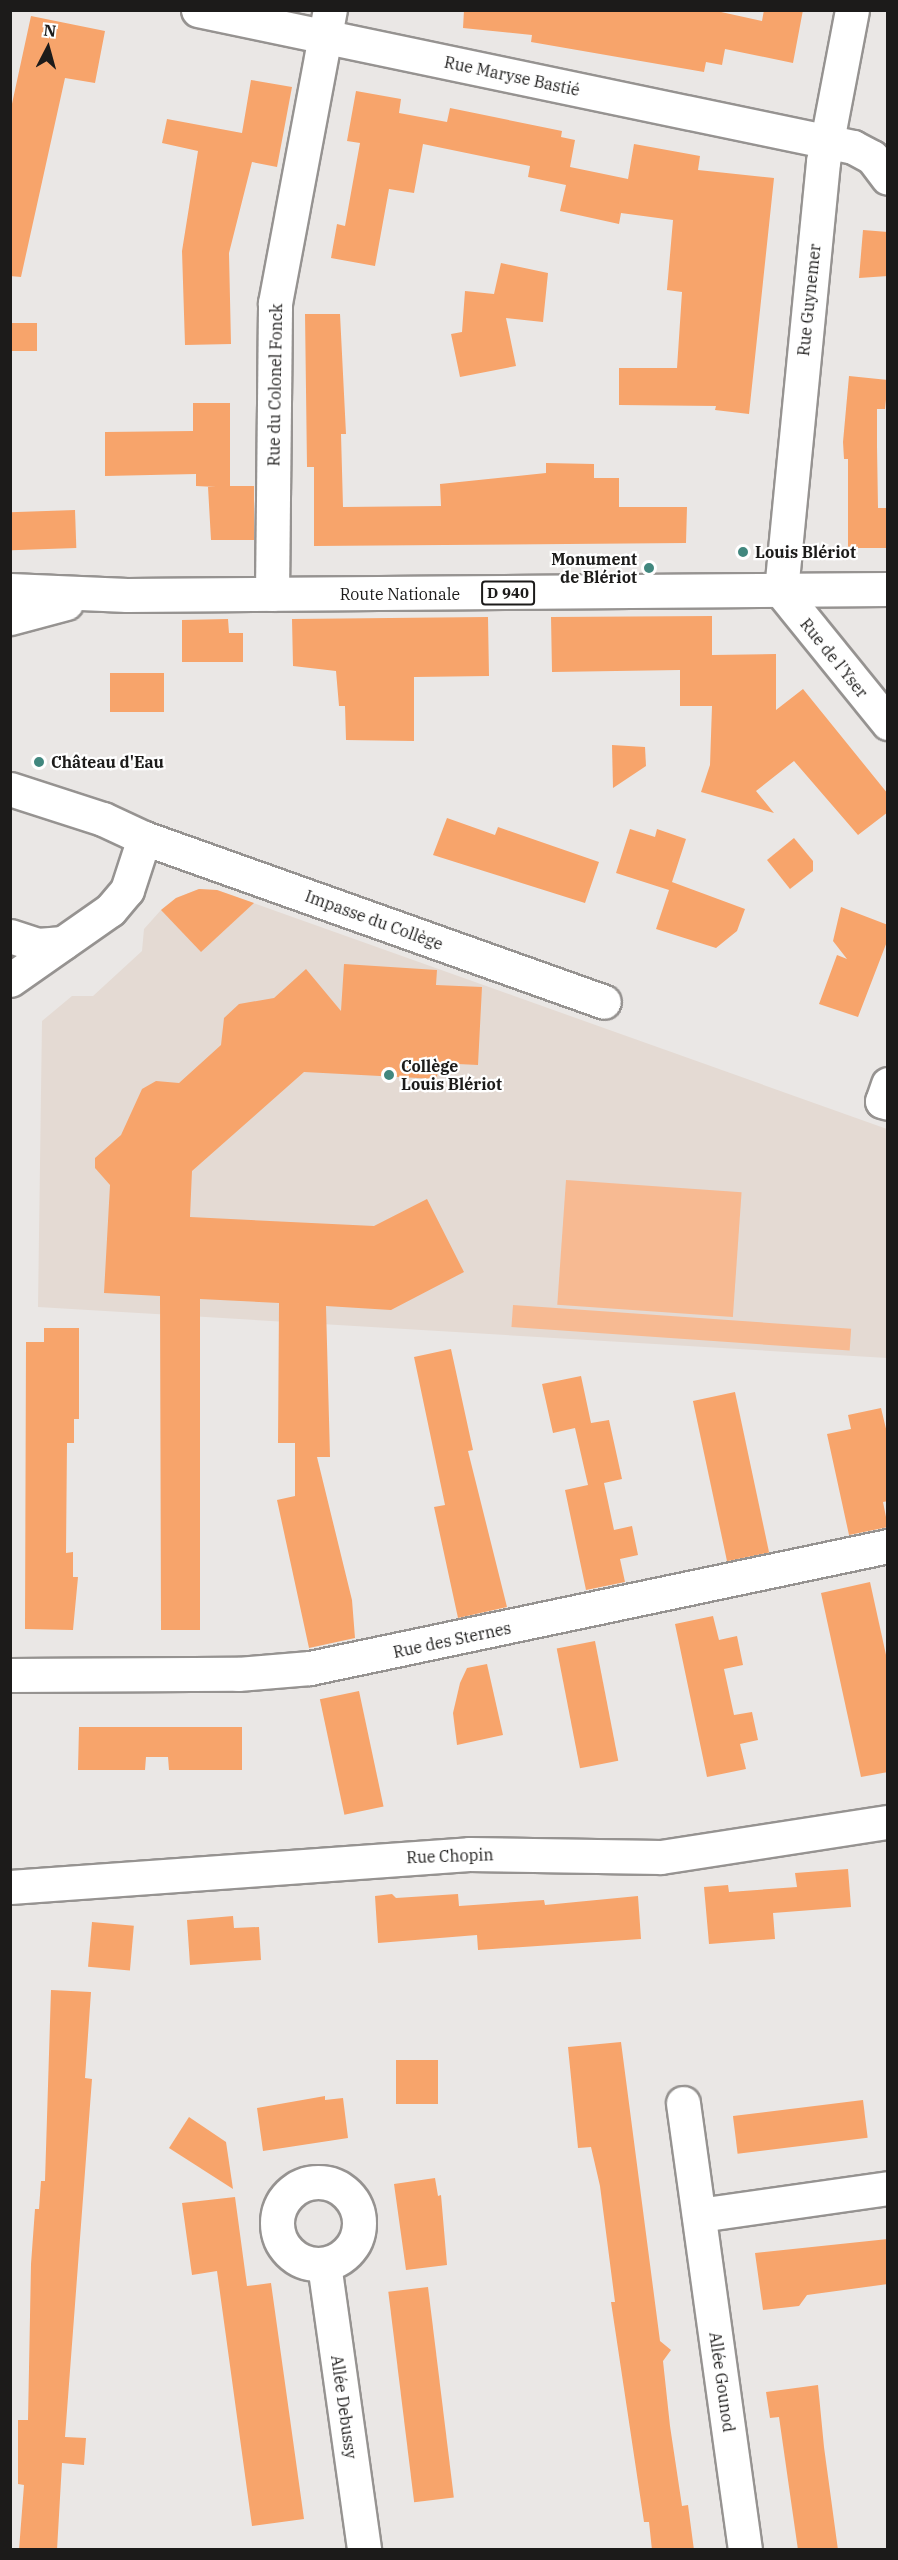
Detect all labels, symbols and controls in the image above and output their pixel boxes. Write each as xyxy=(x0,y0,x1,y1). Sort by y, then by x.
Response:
north arrow xyxy=(18,18,78,78)
text: N xyxy=(43,19,57,41)
street label: Rue Maryse Bastié xyxy=(442,52,582,100)
street label: Rue Guynemer xyxy=(794,243,824,357)
street label: Rue du Colonel Fonck xyxy=(264,303,286,467)
place label: Louis Blériot xyxy=(755,542,856,562)
marker: Louis Blériot xyxy=(736,545,750,559)
place label: Monument de Blériot xyxy=(551,549,637,587)
marker: Monument de Blériot xyxy=(642,561,656,575)
road number: D 940 xyxy=(481,581,535,605)
street label: Route Nationale xyxy=(340,584,460,604)
street label: Rue de l'Yser xyxy=(796,615,872,701)
place label: Château d'Eau xyxy=(51,752,164,772)
marker: Château d'Eau xyxy=(32,755,46,769)
street label: Impasse du Collège xyxy=(302,886,446,954)
place label: Collège Louis Blériot xyxy=(401,1056,502,1094)
marker: Collège Louis Blériot xyxy=(382,1068,396,1082)
street label: Rue des Sternes xyxy=(391,1618,513,1662)
street label: Rue Chopin xyxy=(406,1845,494,1867)
street label: Allée Gounod xyxy=(705,2331,739,2433)
street label: Allée Debussy xyxy=(327,2354,361,2460)

